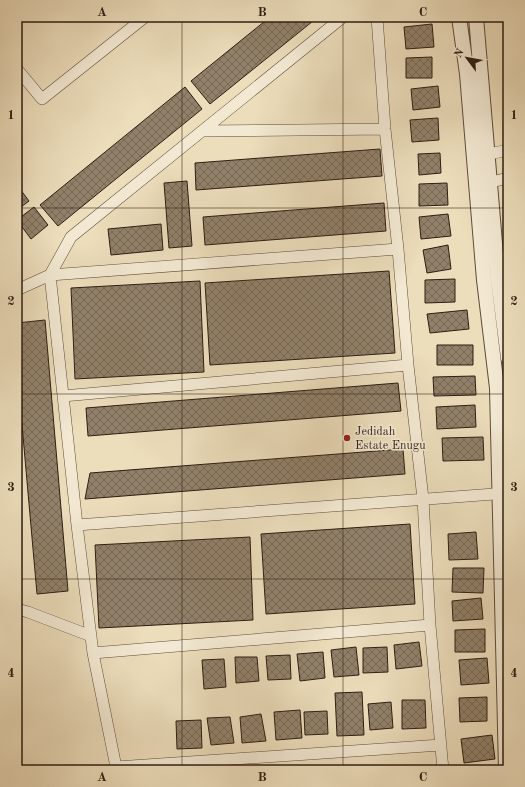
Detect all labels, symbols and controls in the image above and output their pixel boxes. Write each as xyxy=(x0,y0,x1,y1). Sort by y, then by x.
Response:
text: A xyxy=(97,6,107,19)
text: B xyxy=(257,6,267,19)
text: C xyxy=(419,6,427,19)
north arrow xyxy=(447,38,487,78)
text: N xyxy=(453,47,467,60)
text: 1 xyxy=(7,109,15,122)
text: 1 xyxy=(510,109,518,122)
text: 2 xyxy=(7,295,15,308)
text: 2 xyxy=(510,295,518,308)
place label: Jedidah Estate Enugu xyxy=(355,426,426,452)
marker: Jedidah Estate Enugu xyxy=(342,433,352,443)
text: 3 xyxy=(7,481,15,494)
text: 3 xyxy=(510,481,518,494)
text: 4 xyxy=(7,667,15,680)
text: 4 xyxy=(510,667,518,680)
text: A xyxy=(97,771,107,784)
text: B xyxy=(257,771,267,784)
text: C xyxy=(419,771,427,784)

